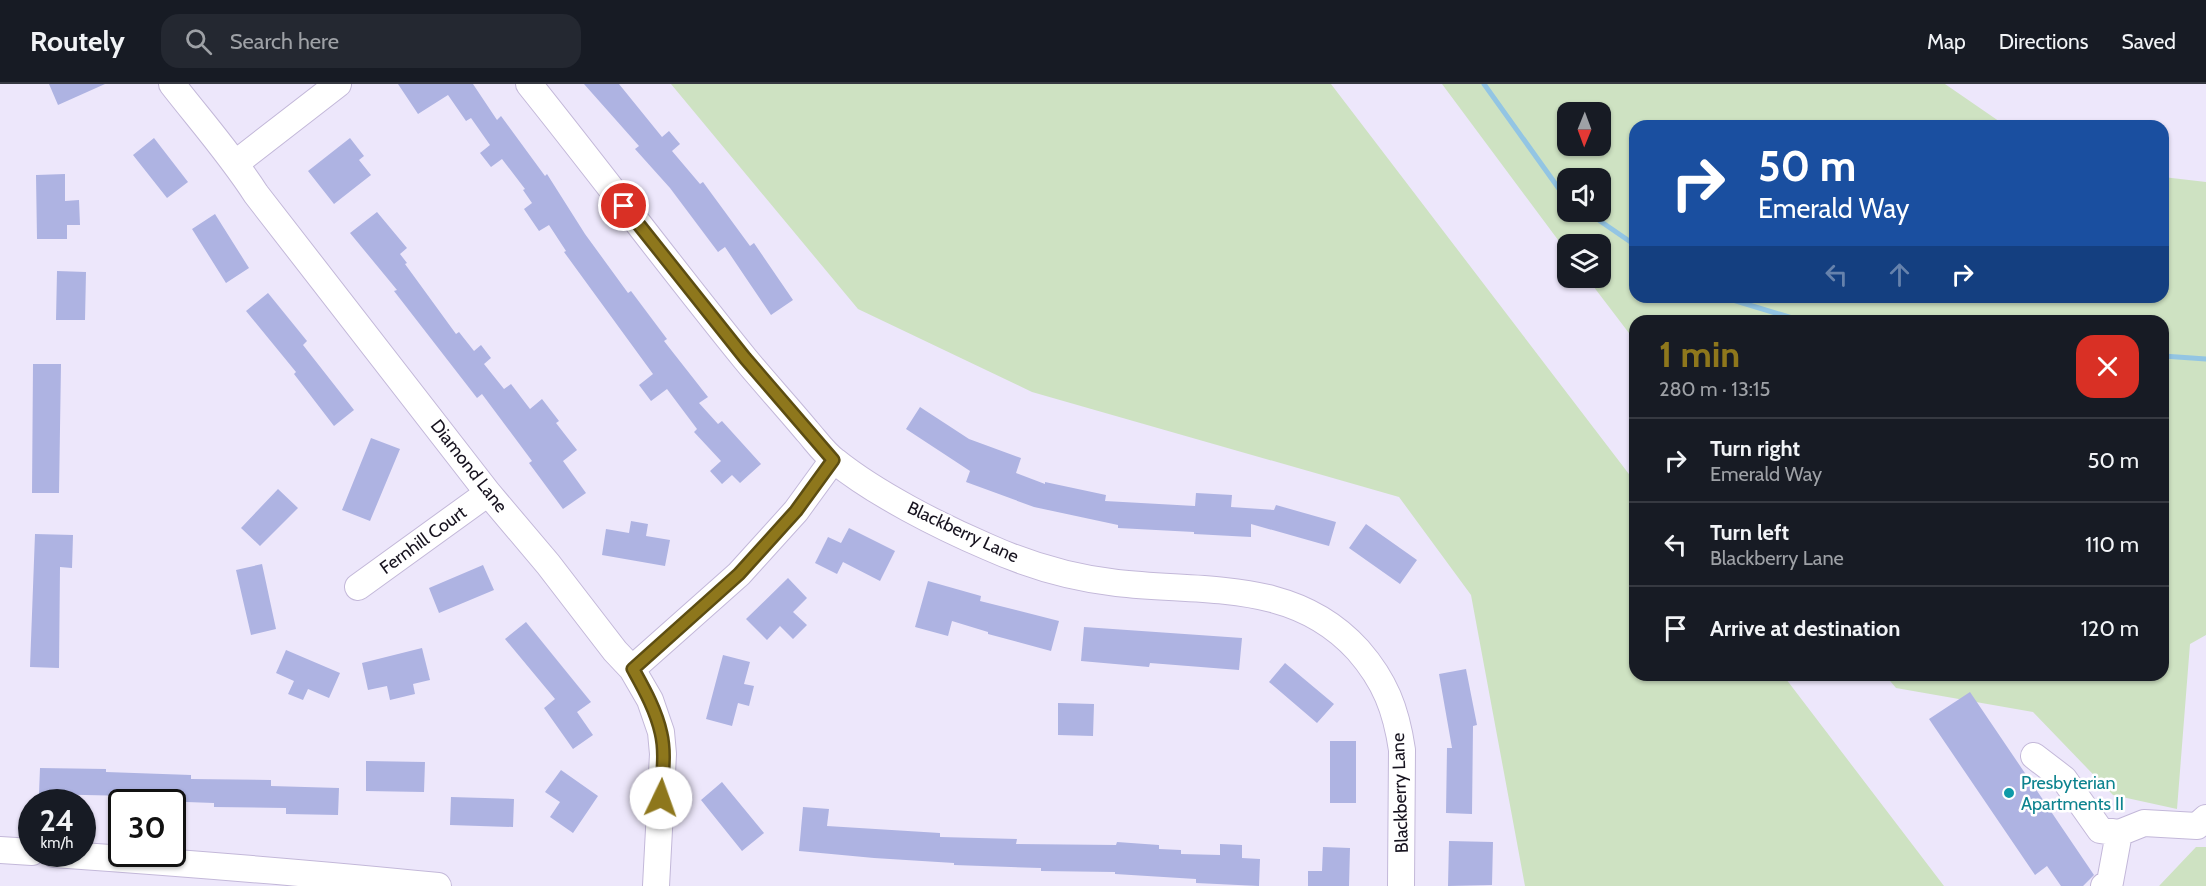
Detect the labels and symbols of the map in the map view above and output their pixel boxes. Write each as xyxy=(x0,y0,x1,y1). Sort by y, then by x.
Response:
north arrow xyxy=(1557,102,1611,156)
pin xyxy=(598,180,649,231)
street label: Diamond Lane xyxy=(426,415,512,517)
street label: Blackberry Lane xyxy=(904,497,1022,567)
street label: Fernhill Court xyxy=(375,501,471,579)
street label: Blackberry Lane xyxy=(1387,732,1413,854)
position arrow xyxy=(629,766,693,830)
place label: Presbyterian Apartments II xyxy=(2021,772,2124,815)
marker: Presbyterian Apartments II xyxy=(2002,786,2016,800)
speed limit sign: 30 xyxy=(108,789,186,867)

